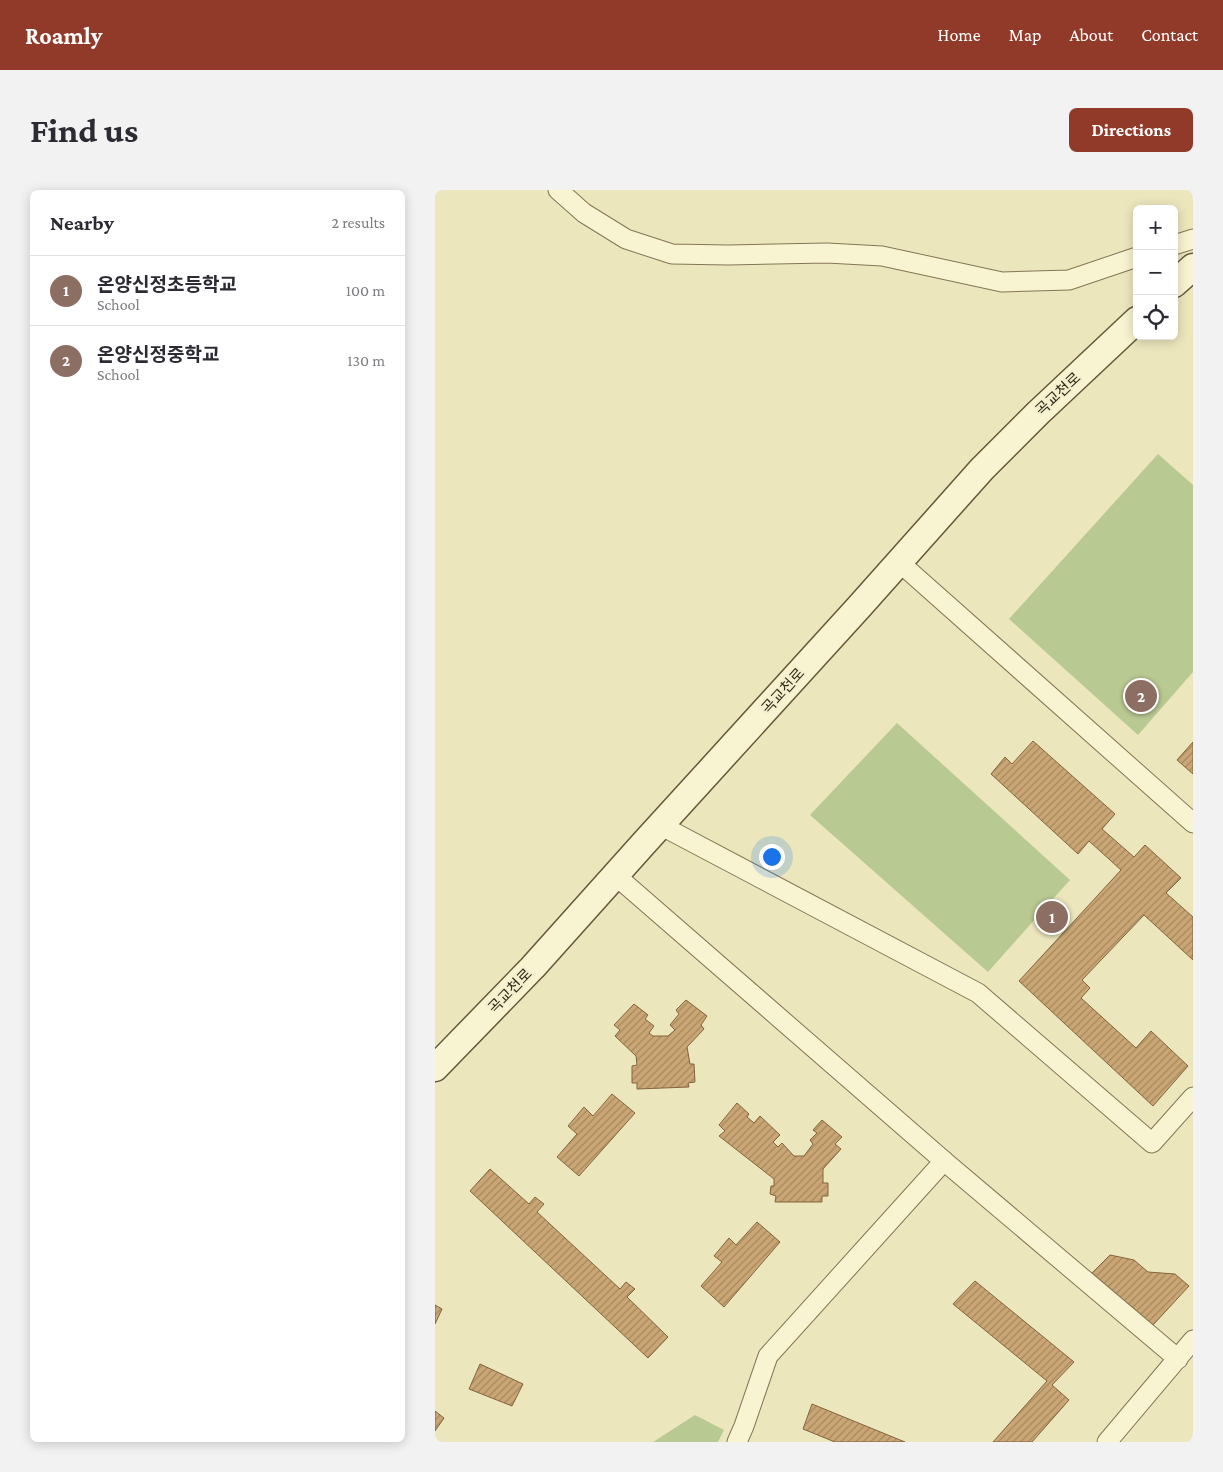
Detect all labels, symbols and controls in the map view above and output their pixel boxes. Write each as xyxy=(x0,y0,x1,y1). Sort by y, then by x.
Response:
text: Roamly xyxy=(25,22,102,49)
text: Home xyxy=(938,25,981,45)
text: Map xyxy=(1009,25,1041,45)
text: About xyxy=(1069,25,1113,45)
text: Contact xyxy=(1141,25,1198,45)
button: Directions xyxy=(1069,108,1193,152)
text: Find us xyxy=(30,111,138,150)
map controls xyxy=(1133,205,1178,340)
button: + xyxy=(1133,205,1178,250)
text: Nearby xyxy=(50,211,114,235)
text: 2 results xyxy=(332,214,385,231)
button: − xyxy=(1133,250,1178,295)
text: 온양신정초등학교 xyxy=(97,274,237,295)
text: 1 xyxy=(63,282,69,299)
text: 100 m xyxy=(346,282,385,299)
button: locate xyxy=(1133,295,1178,340)
text: School xyxy=(97,296,140,313)
text: 온양신정중학교 xyxy=(97,344,219,365)
text: 2 xyxy=(62,352,70,369)
text: 130 m xyxy=(347,352,385,369)
text: School xyxy=(97,366,140,383)
street label: 곡교천로 xyxy=(1032,369,1084,419)
street label: 곡교천로 xyxy=(758,664,807,717)
pin: 2 xyxy=(1125,677,1157,715)
your location xyxy=(759,844,785,870)
pin: 1 xyxy=(1036,898,1068,936)
street label: 곡교천로 xyxy=(484,965,535,1016)

